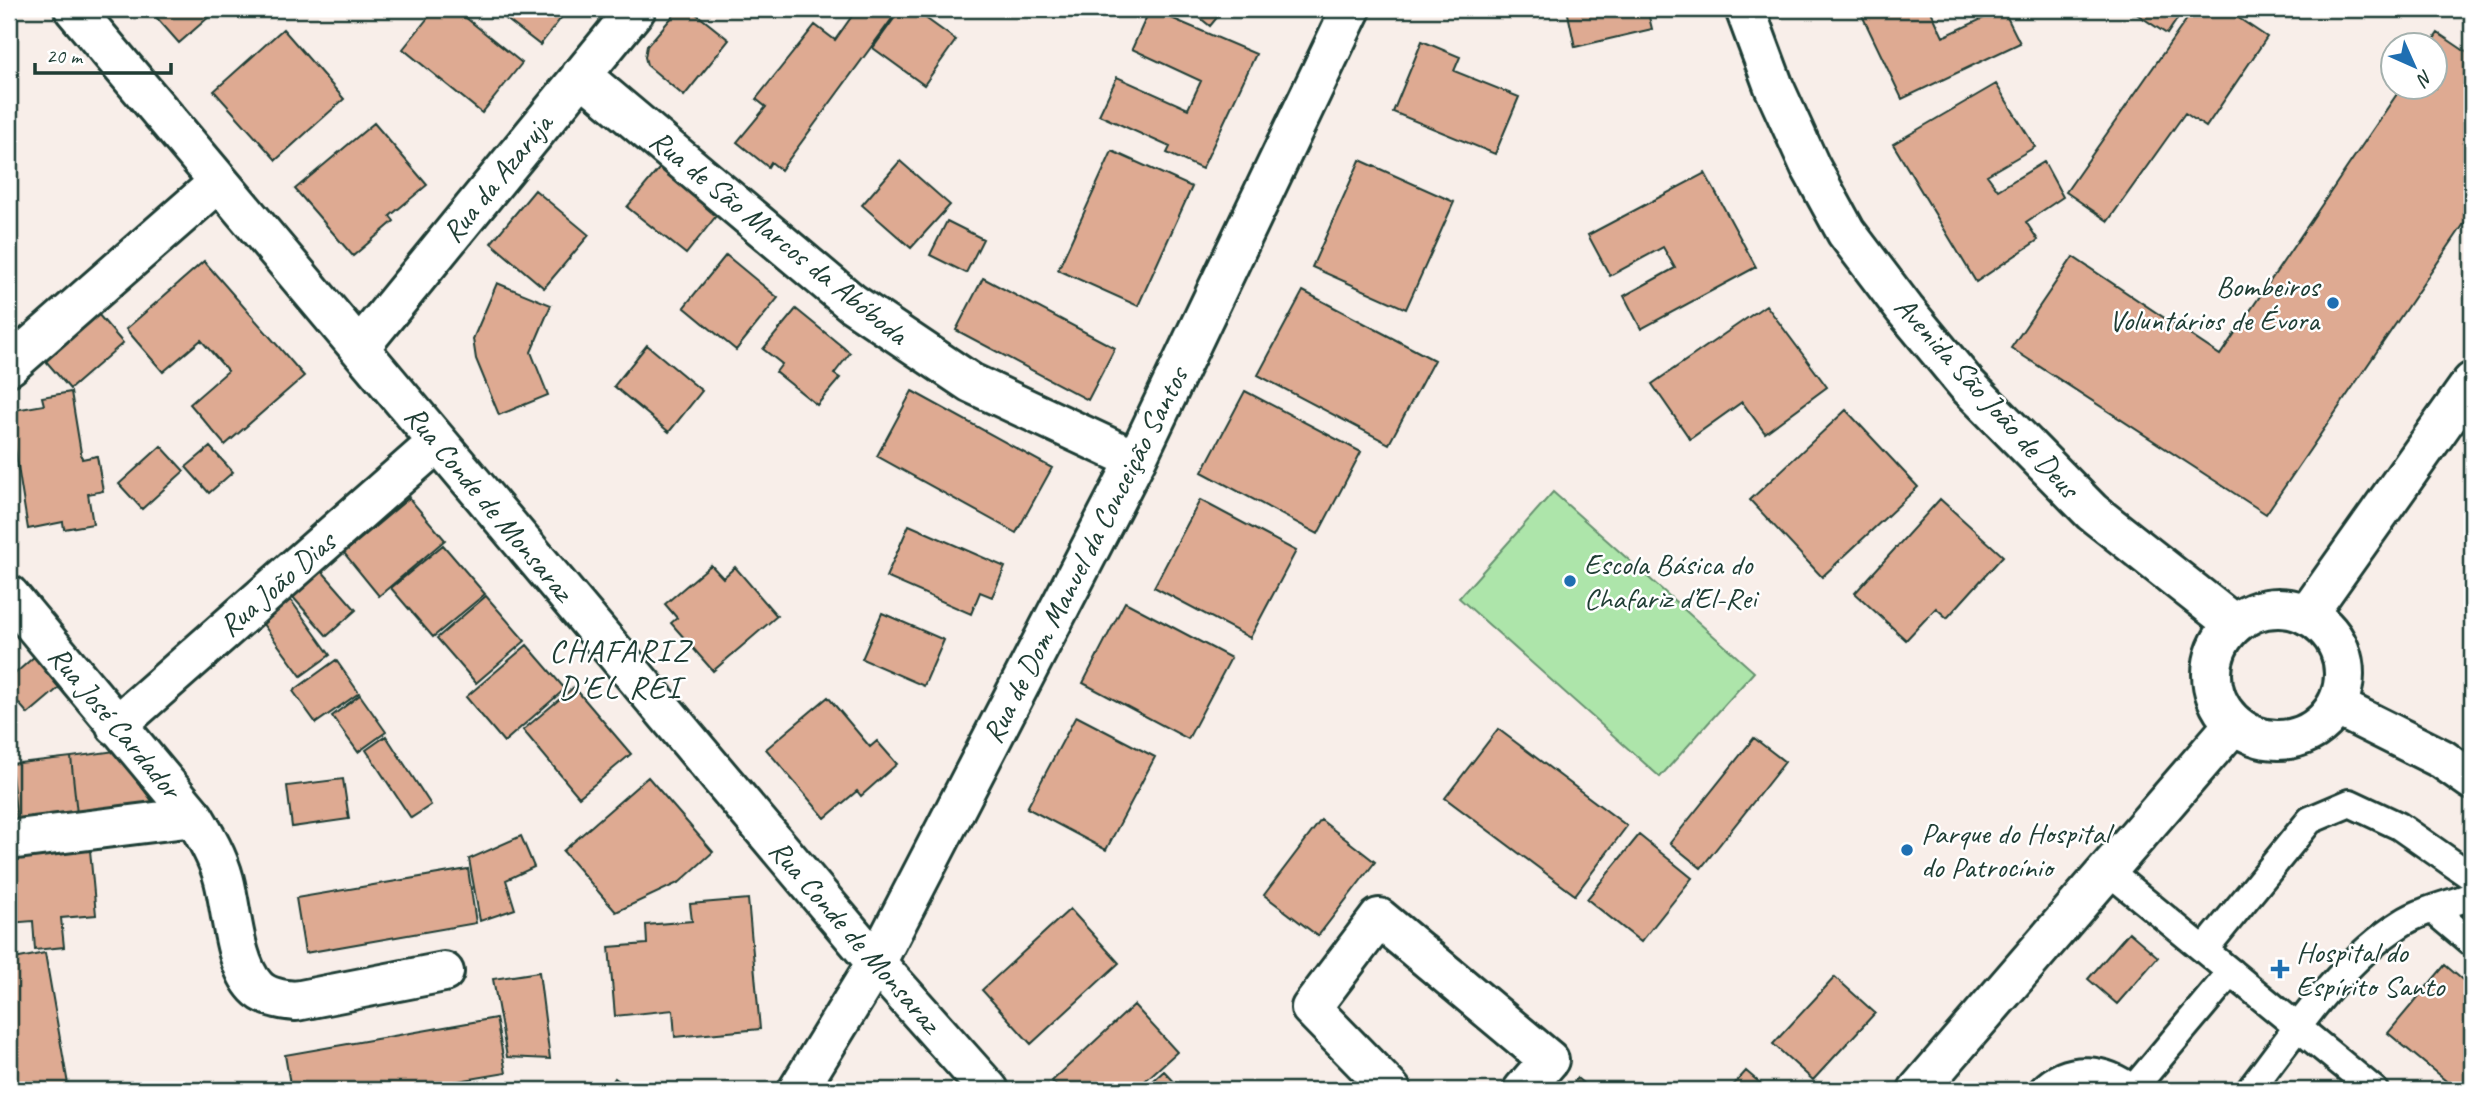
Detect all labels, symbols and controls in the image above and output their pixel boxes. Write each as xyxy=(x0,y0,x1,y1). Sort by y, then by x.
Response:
scale bar xyxy=(35,32,172,76)
north arrow xyxy=(2380,32,2450,102)
text: 20 m xyxy=(46,43,84,69)
text: N xyxy=(2410,65,2438,92)
street label: Rua da Azaruja xyxy=(433,104,562,250)
street label: Rua de São Marcos da Abóboda xyxy=(642,121,917,354)
place label: Bombeiros Voluntários de Évora xyxy=(2109,267,2322,339)
street label: Avenida São João de Deus xyxy=(1886,288,2089,508)
marker: Bombeiros Voluntários de Évora xyxy=(2325,295,2341,311)
street label: Rua de Dom Manuel da Conceição Santos xyxy=(973,358,1198,749)
street label: Rua Conde de Monsaraz xyxy=(396,398,584,611)
street label: Rua João Dias xyxy=(211,521,345,645)
place label: Escola Básica do Chafariz d’El-Rei xyxy=(1584,545,1760,617)
marker: Escola Básica do Chafariz d’El-Rei xyxy=(1562,573,1578,589)
district label: CHAFARIZ D'EL REI xyxy=(549,630,693,708)
street label: Rua José Cardador xyxy=(40,638,192,809)
place label: Parque do Hospital do Patrocínio xyxy=(1921,814,2114,886)
street label: Rua Conde de Monsaraz xyxy=(761,832,951,1043)
marker: Parque do Hospital do Patrocínio xyxy=(1899,842,1915,858)
place label: Hospital do Espírito Santo xyxy=(2296,933,2446,1005)
marker: Hospital do Espírito Santo xyxy=(2270,959,2290,979)

